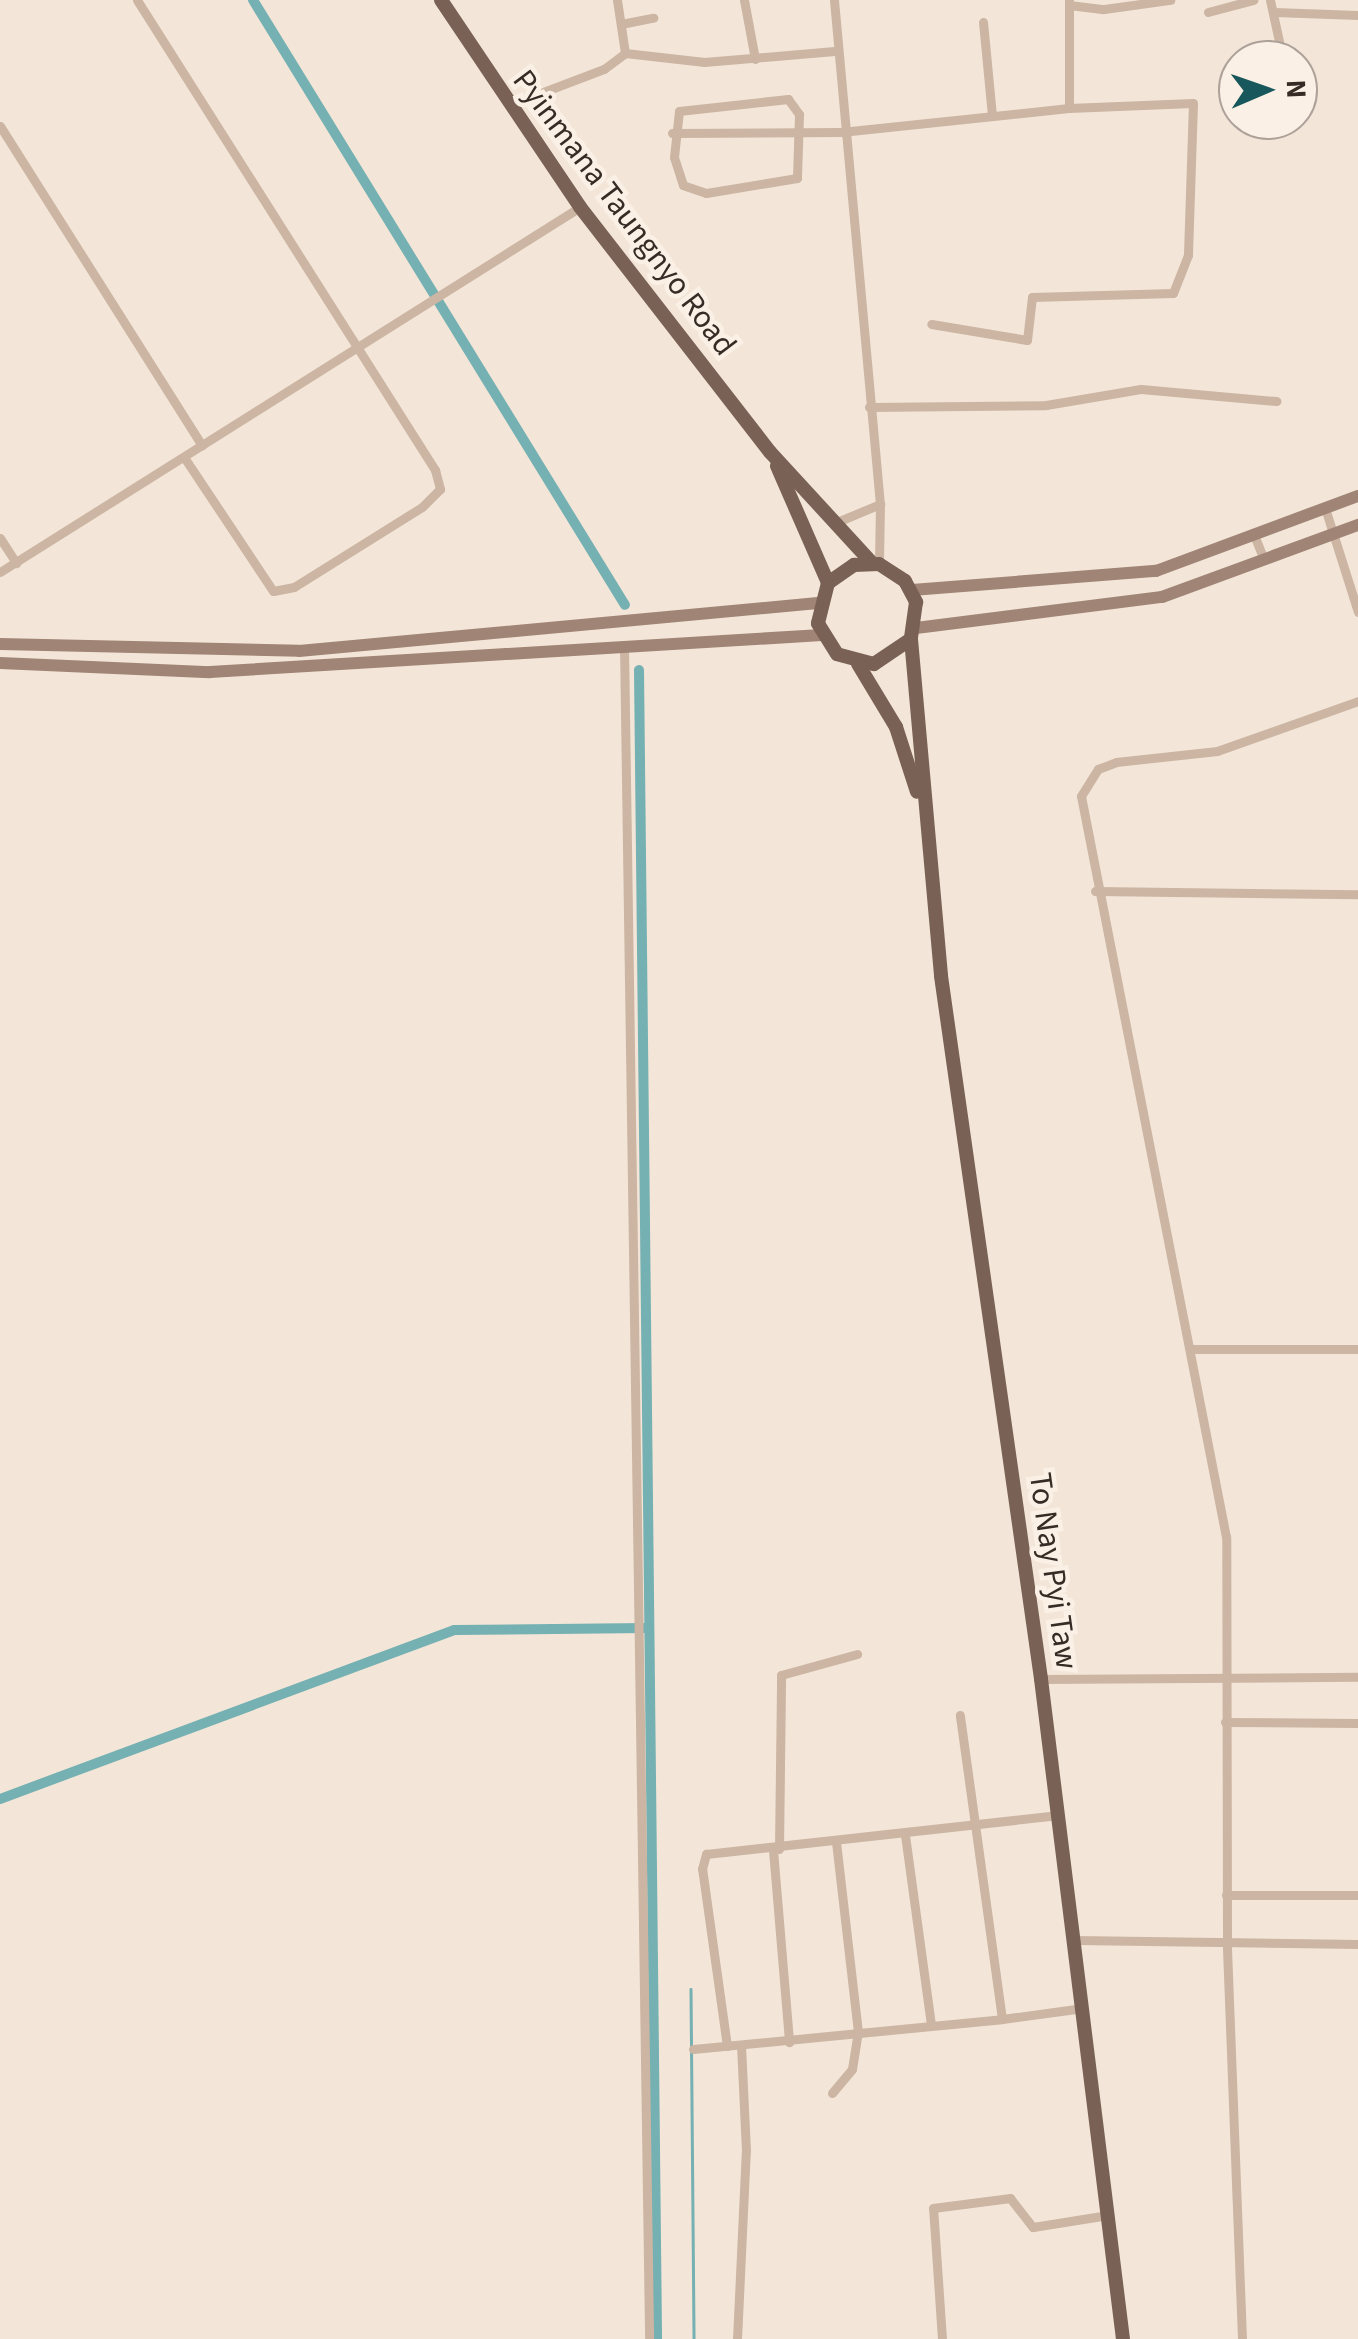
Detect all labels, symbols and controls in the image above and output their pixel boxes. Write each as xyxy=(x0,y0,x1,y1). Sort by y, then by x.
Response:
north arrow xyxy=(1218,40,1318,140)
street label: Pyinmana Taungnyo Road xyxy=(504,63,744,363)
text: N xyxy=(1276,79,1316,99)
street label: To Nay Pyi Taw xyxy=(1020,1470,1086,1672)

